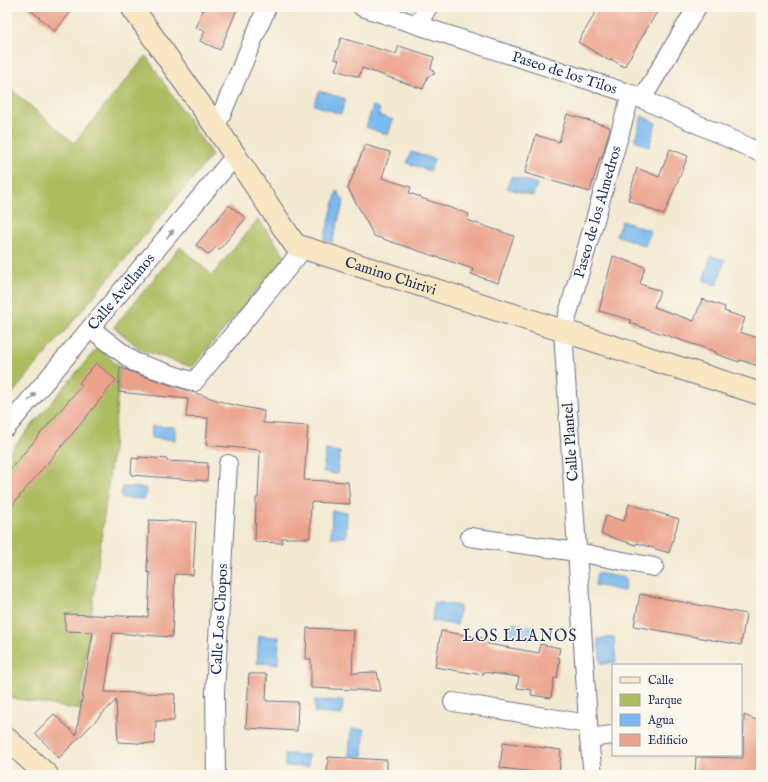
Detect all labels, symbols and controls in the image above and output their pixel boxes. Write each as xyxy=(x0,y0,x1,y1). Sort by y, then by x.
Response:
street label: Paseo de los Tilos xyxy=(509,47,620,99)
street label: Paseo de los Almedros xyxy=(570,144,626,280)
one-way arrow xyxy=(165,228,174,239)
street label: Calle Avellanos xyxy=(84,249,159,334)
street label: Camino Chirivi xyxy=(342,253,439,300)
one-way arrow xyxy=(28,392,37,403)
street label: Calle Plantel xyxy=(558,401,583,482)
street label: Calle Los Chopos xyxy=(207,563,232,675)
district label: LOS LLANOS xyxy=(463,627,578,647)
legend xyxy=(612,664,742,756)
text: Calle xyxy=(648,673,674,688)
text: Parque xyxy=(648,693,683,709)
text: Agua xyxy=(647,713,675,728)
text: Edificio xyxy=(648,733,688,748)

